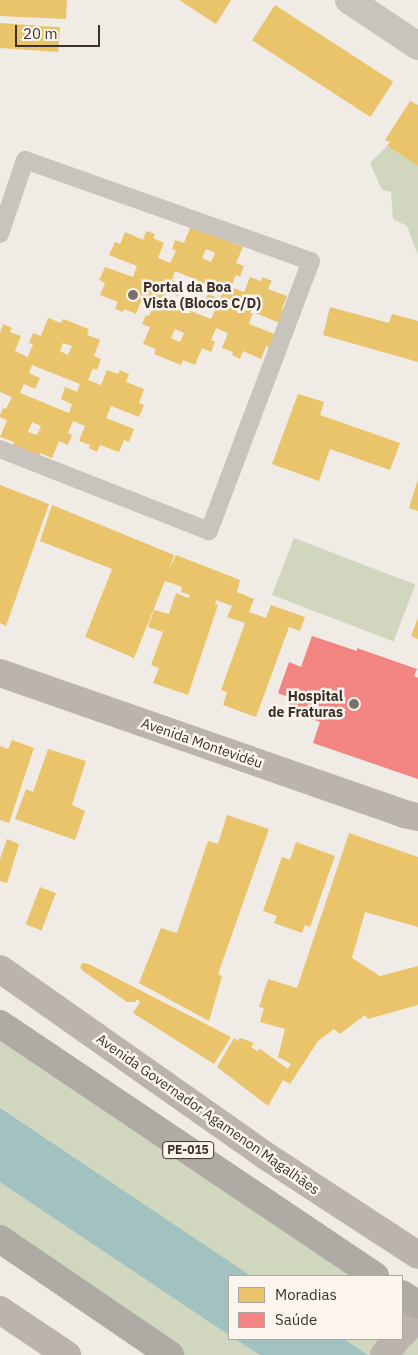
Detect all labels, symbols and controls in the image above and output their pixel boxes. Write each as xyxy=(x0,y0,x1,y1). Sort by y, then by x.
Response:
scale bar xyxy=(18,15,102,47)
text: 20 m xyxy=(23,24,58,43)
place label: Portal da Boa Vista (Blocos C/D) xyxy=(143,279,261,312)
marker: Portal da Boa Vista (Blocos C/D) xyxy=(127,289,139,301)
place label: Hospital de Fraturas xyxy=(268,688,343,720)
marker: Hospital de Fraturas xyxy=(347,697,361,711)
street label: Avenida Montevidéu xyxy=(139,714,265,772)
street label: Avenida Governador Agamenon Magalhães xyxy=(93,1030,323,1198)
road number: PE-015 xyxy=(162,1140,214,1160)
legend xyxy=(228,1275,403,1340)
text: Moradias xyxy=(275,1285,337,1304)
text: Saúde xyxy=(275,1310,317,1329)

